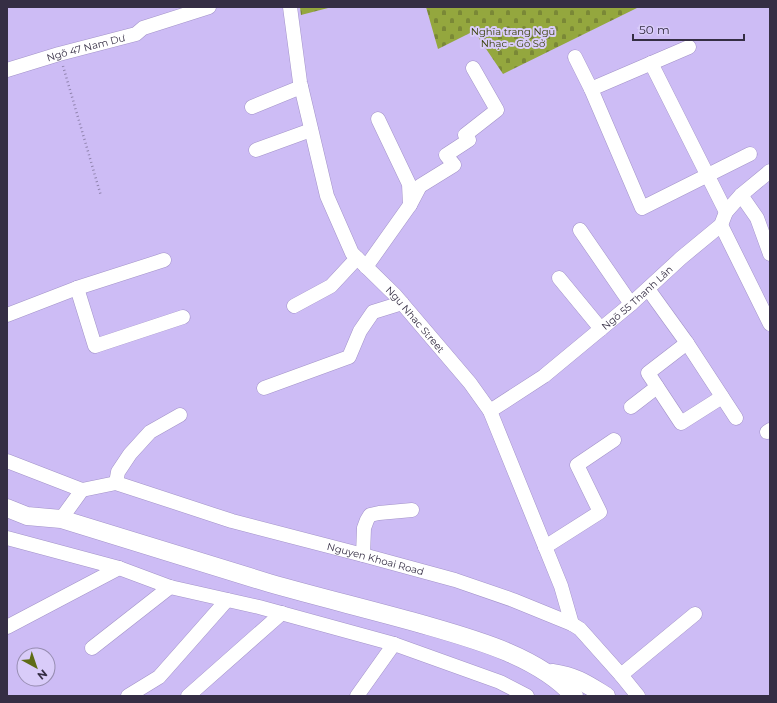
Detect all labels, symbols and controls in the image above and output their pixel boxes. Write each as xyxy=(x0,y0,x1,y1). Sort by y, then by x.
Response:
scale bar xyxy=(633,16,744,42)
text: 50 m xyxy=(639,22,670,37)
park label: Nghĩa trang Ngũ Nhạc - Gò Sở xyxy=(471,25,555,50)
street label: Ngõ 47 Nam Dư xyxy=(45,31,127,64)
street label: Ngõ 55 Thanh Lân xyxy=(599,263,676,333)
street label: Ngu Nhac Street xyxy=(383,284,447,356)
street label: Nguyen Khoai Road xyxy=(326,540,425,578)
north arrow xyxy=(16,647,56,687)
text: N xyxy=(35,666,50,683)

